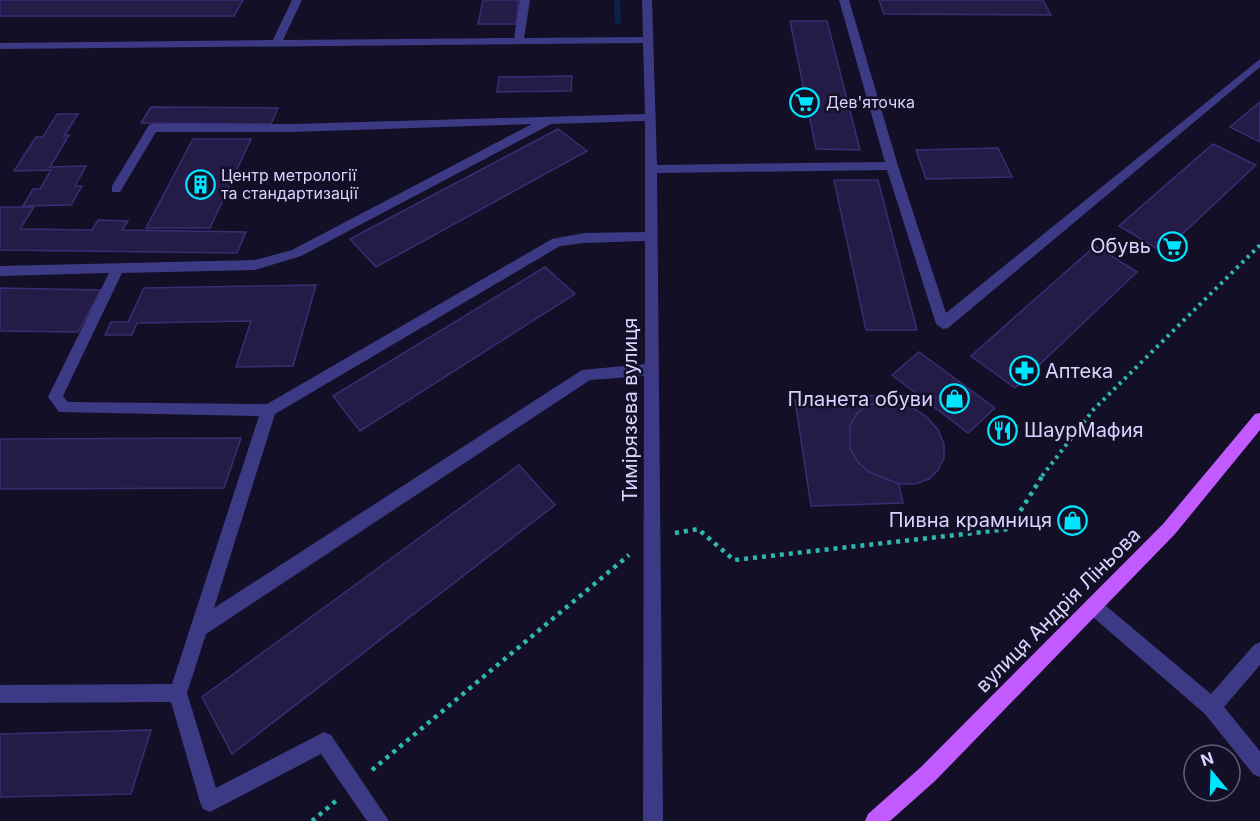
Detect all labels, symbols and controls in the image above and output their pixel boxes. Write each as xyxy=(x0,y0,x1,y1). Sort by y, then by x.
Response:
supermarket icon: Дев'яточка xyxy=(789,86,821,118)
place label: Дев'яточка xyxy=(826,92,915,112)
place label: Центр метрології та стандартизації xyxy=(221,165,359,203)
building icon: Центр метрології та стандартизації xyxy=(184,168,216,200)
supermarket icon: Обувь xyxy=(1156,230,1188,262)
place label: Обувь xyxy=(1090,234,1151,258)
street label: Тимірязєва вулиця xyxy=(618,318,642,502)
pharmacy icon: Аптека xyxy=(1008,355,1040,387)
place label: Аптека xyxy=(1045,359,1113,383)
shop icon: Планета обуви xyxy=(938,383,970,415)
place label: Планета обуви xyxy=(788,387,933,411)
restaurant icon: ШаурМафия xyxy=(987,414,1019,446)
place label: ШаурМафия xyxy=(1024,418,1144,442)
shop icon: Пивна крамниця xyxy=(1057,504,1089,536)
place label: Пивна крамниця xyxy=(889,508,1052,532)
street label: вулиця Андрія Ліньова xyxy=(971,523,1145,697)
north arrow xyxy=(1182,743,1242,803)
text: N xyxy=(1198,747,1216,770)

